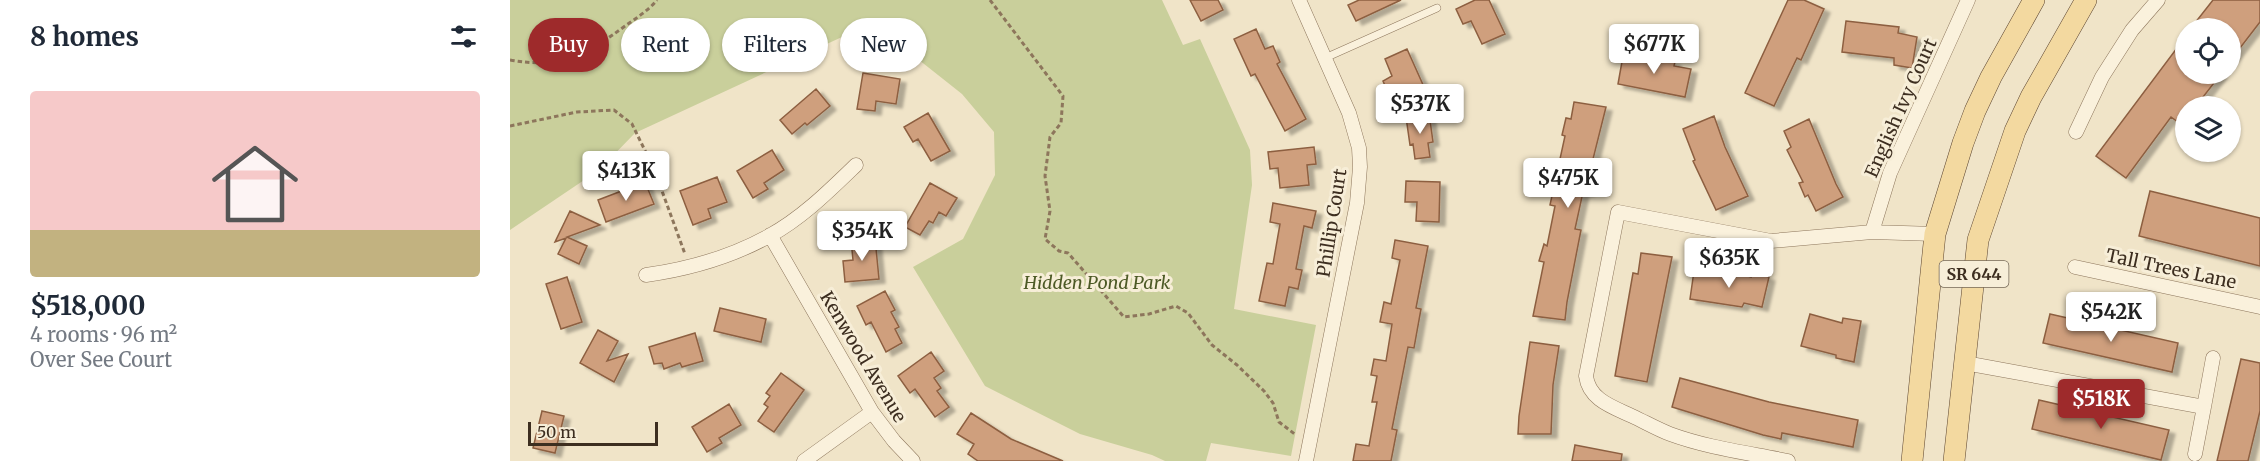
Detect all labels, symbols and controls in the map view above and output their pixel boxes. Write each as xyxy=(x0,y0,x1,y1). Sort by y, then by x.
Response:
chip: Buy xyxy=(528,18,609,72)
chip: Rent xyxy=(621,18,710,72)
chip: Filters xyxy=(722,18,828,72)
chip: New xyxy=(840,18,927,72)
map controls xyxy=(2175,18,2241,162)
button: locate xyxy=(2175,18,2241,84)
text: 8 homes xyxy=(30,20,139,53)
icon: filters xyxy=(447,20,480,53)
pin: $677K xyxy=(1612,24,1696,75)
text: $677K xyxy=(1623,31,1685,56)
street label: English Ivy Court xyxy=(1860,35,1942,181)
pin: $537K xyxy=(1378,84,1462,135)
text: $537K xyxy=(1390,91,1450,116)
button: layers xyxy=(2175,96,2241,162)
icon: home xyxy=(201,130,309,238)
pin: $413K xyxy=(584,151,668,202)
text: $413K xyxy=(596,158,656,183)
pin: $475K xyxy=(1526,158,1610,209)
text: $475K xyxy=(1537,165,1599,190)
street label: Phillip Court xyxy=(1312,167,1351,279)
pin: $354K xyxy=(820,211,904,262)
text: $354K xyxy=(831,218,893,243)
pin: $635K xyxy=(1687,238,1771,289)
street label: Tall Trees Lane xyxy=(2104,243,2238,294)
text: $635K xyxy=(1698,245,1760,270)
road number: SR 644 xyxy=(1940,261,2008,287)
park label: Hidden Pond Park xyxy=(1023,271,1171,294)
street label: Kenwood Avenue xyxy=(815,287,912,426)
text: $518,000 xyxy=(30,289,146,322)
pin: $542K xyxy=(2069,292,2153,343)
text: $542K xyxy=(2080,299,2142,324)
text: 4 rooms · 96 m² xyxy=(30,322,177,347)
text: Over See Court xyxy=(30,347,172,372)
pin: $518K xyxy=(2059,379,2143,430)
text: $518K xyxy=(2072,386,2130,411)
scale bar xyxy=(528,419,658,446)
text: 50 m xyxy=(537,422,576,442)

